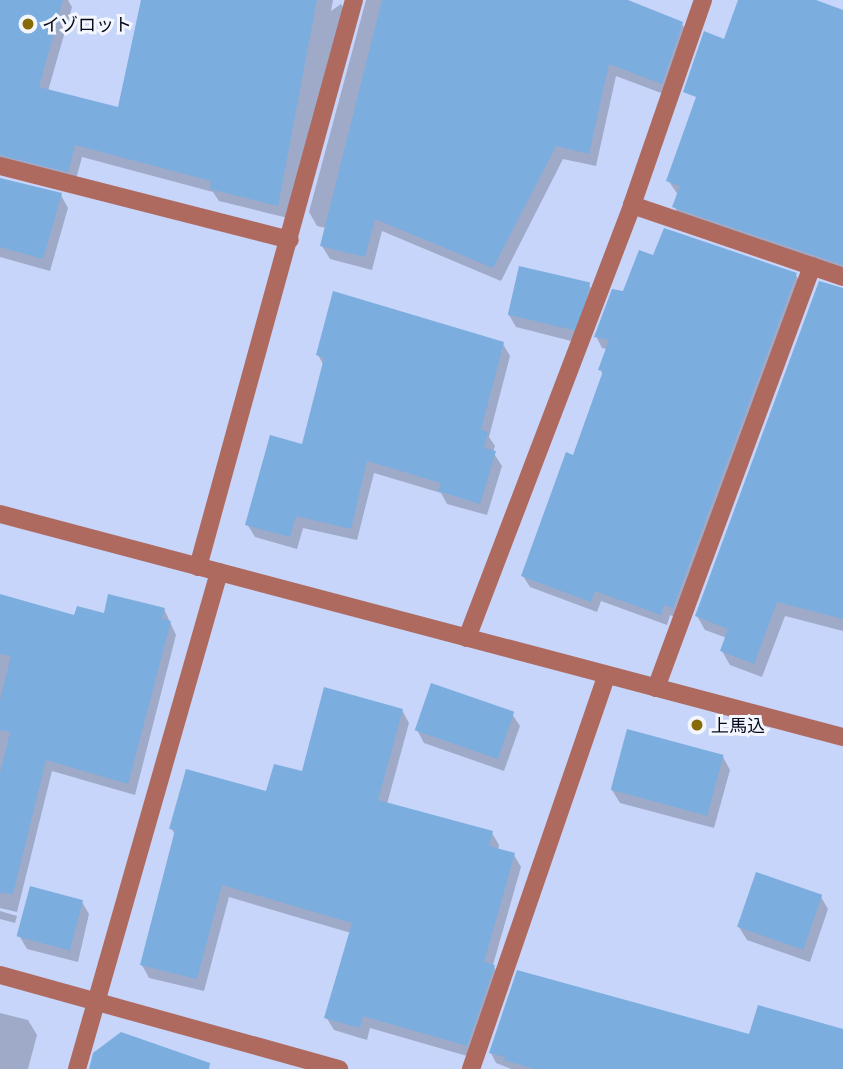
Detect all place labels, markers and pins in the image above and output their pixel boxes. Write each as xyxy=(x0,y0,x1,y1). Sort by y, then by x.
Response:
place label: イゾロット xyxy=(42,13,132,35)
marker: イゾロット xyxy=(20,16,36,32)
place label: 上馬込 xyxy=(711,714,765,736)
marker: 上馬込 xyxy=(689,717,705,733)

